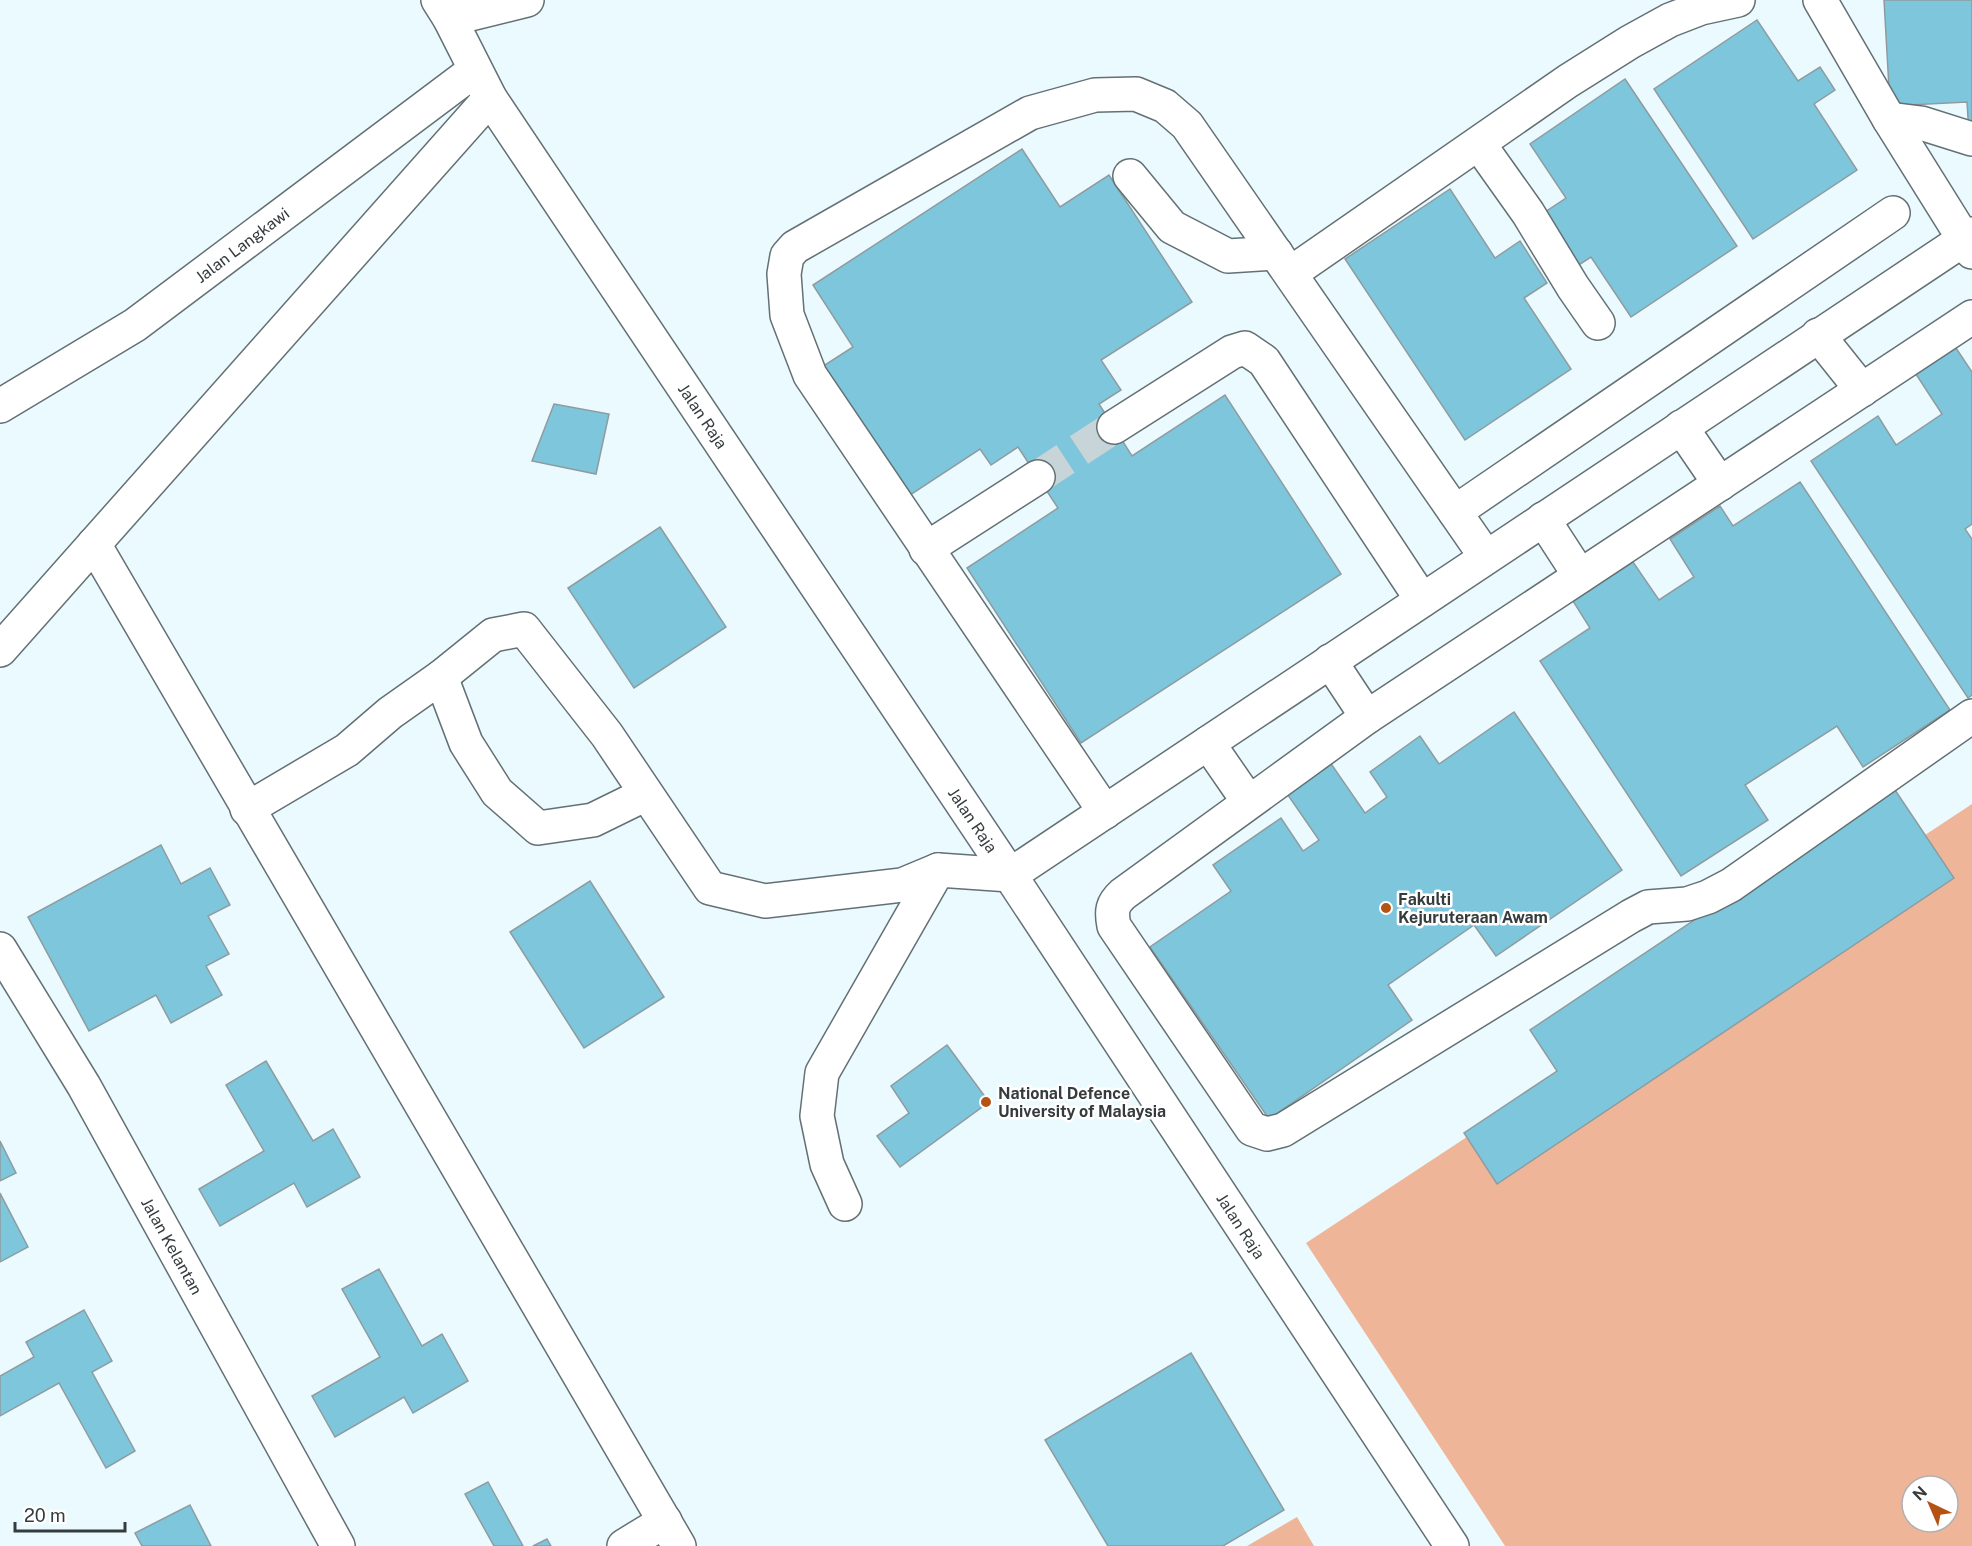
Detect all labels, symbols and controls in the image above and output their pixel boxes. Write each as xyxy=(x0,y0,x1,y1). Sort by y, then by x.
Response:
street label: Jalan Langkawi xyxy=(192,204,293,287)
street label: Jalan Raja xyxy=(674,380,731,452)
street label: Jalan Raja xyxy=(944,784,1001,856)
place label: Fakulti Kejuruteraan Awam xyxy=(1398,890,1548,927)
marker: Fakulti Kejuruteraan Awam xyxy=(1379,901,1393,915)
place label: National Defence University of Malaysia xyxy=(998,1084,1166,1121)
marker: National Defence University of Malaysia xyxy=(979,1095,993,1109)
street label: Jalan Raja xyxy=(1212,1190,1269,1263)
street label: Jalan Kelantan xyxy=(137,1194,206,1298)
north arrow xyxy=(1900,1474,1960,1534)
text: N xyxy=(1909,1482,1931,1505)
scale bar xyxy=(15,1495,124,1533)
text: 20 m xyxy=(24,1505,66,1526)

